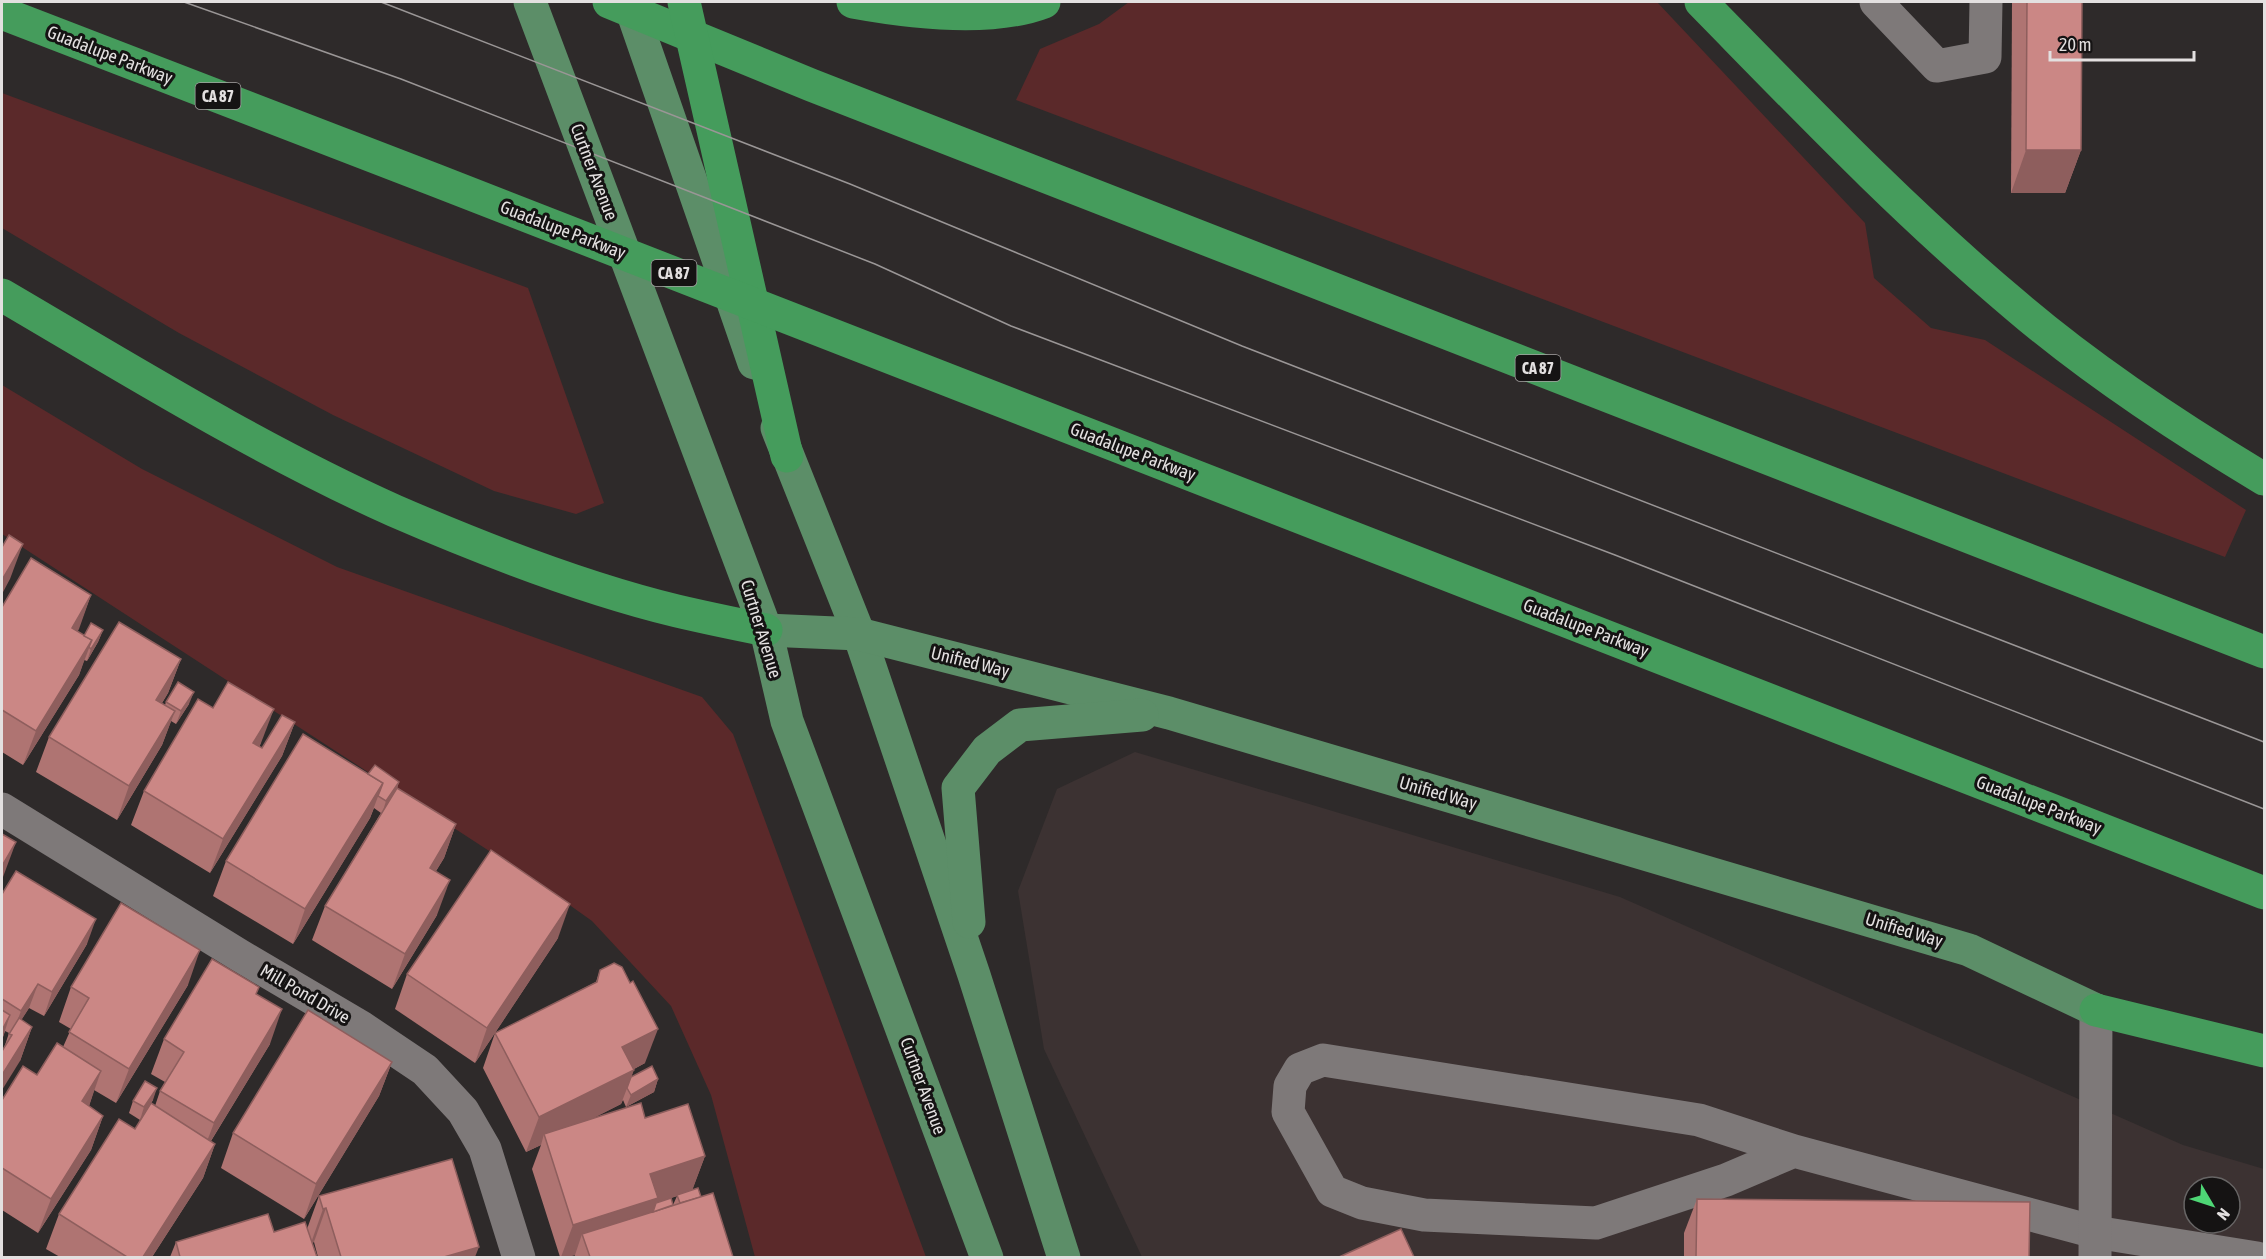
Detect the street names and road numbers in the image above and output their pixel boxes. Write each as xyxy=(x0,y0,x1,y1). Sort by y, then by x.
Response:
street label: Guadalupe Parkway xyxy=(45,21,176,88)
road number: CA 87 xyxy=(196,83,240,109)
street label: Curtner Avenue xyxy=(566,121,622,223)
street label: Guadalupe Parkway xyxy=(498,196,629,263)
road number: CA 87 xyxy=(652,260,696,286)
road number: CA 87 xyxy=(1516,355,1560,381)
street label: Guadalupe Parkway xyxy=(1068,418,1199,485)
street label: Curtner Avenue xyxy=(737,577,786,681)
street label: Guadalupe Parkway xyxy=(1521,594,1652,661)
street label: Unified Way xyxy=(929,642,1011,681)
street label: Unified Way xyxy=(1397,771,1479,814)
street label: Guadalupe Parkway xyxy=(1974,771,2105,838)
street label: Unified Way xyxy=(1863,908,1945,951)
street label: Mill Pond Drive xyxy=(257,959,354,1028)
street label: Curtner Avenue xyxy=(896,1034,951,1137)

